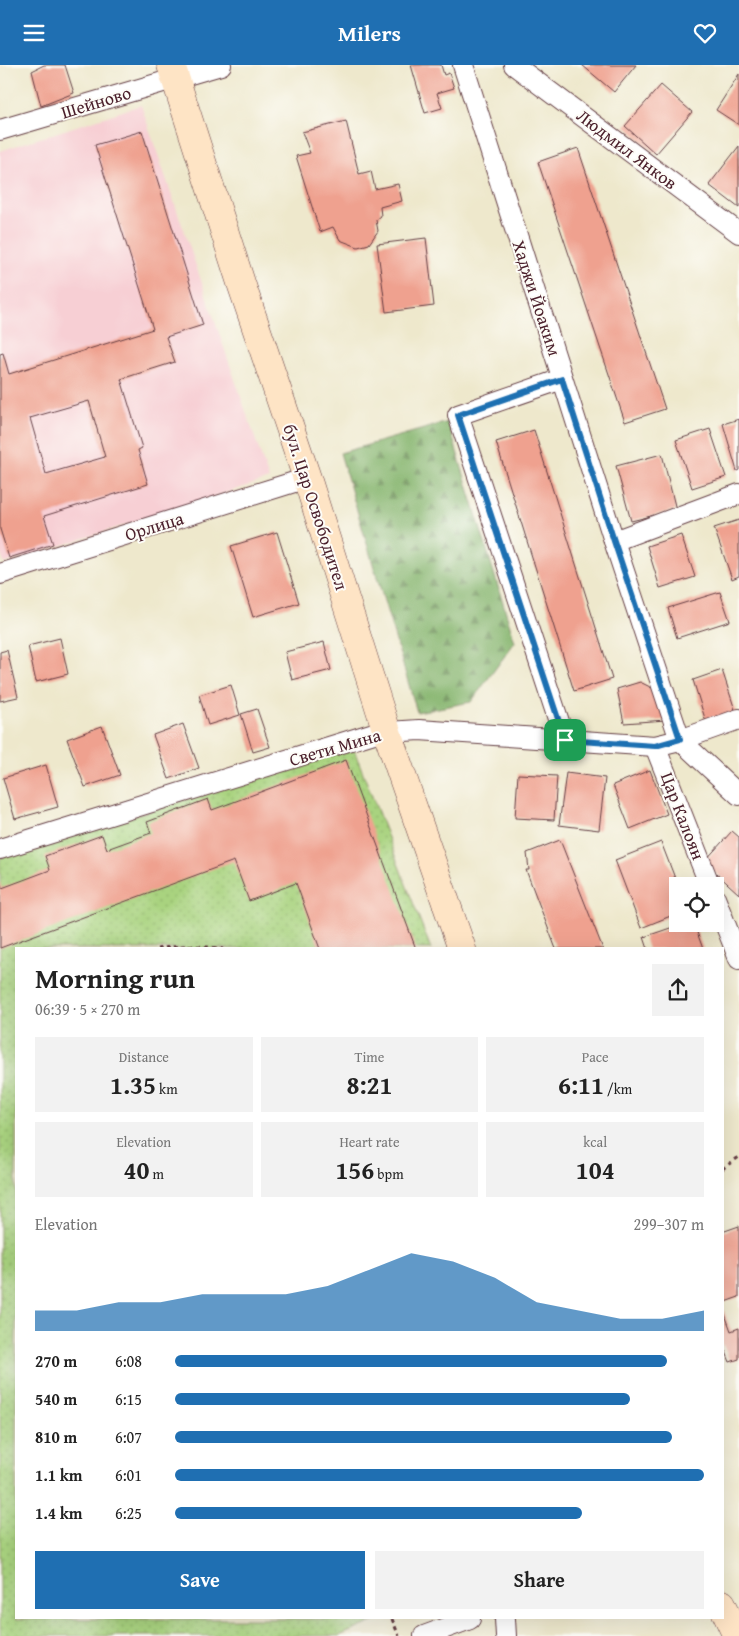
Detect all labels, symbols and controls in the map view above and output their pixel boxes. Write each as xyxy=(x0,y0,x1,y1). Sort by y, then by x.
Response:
text: Milers xyxy=(338,17,401,49)
icon: menu xyxy=(20,19,48,47)
icon: heart xyxy=(691,19,719,47)
street label: Шейново xyxy=(58,79,134,125)
street label: Людмил Янков xyxy=(571,102,683,196)
street label: Хаджи Йоаким xyxy=(506,237,568,359)
street label: бул. Цар Освободител xyxy=(276,420,356,594)
street label: Орлица xyxy=(121,504,187,548)
pin xyxy=(544,719,586,761)
street label: Свети Мина xyxy=(286,721,384,773)
icon: arrive xyxy=(551,726,579,754)
street label: Цар Калоян xyxy=(654,768,712,864)
map controls xyxy=(669,877,724,932)
button: locate xyxy=(669,877,724,932)
text: Morning run xyxy=(35,957,195,998)
button: share xyxy=(652,964,704,1016)
text: 06:39 · 5 × 270 m xyxy=(35,997,140,1021)
text: Distance xyxy=(119,1047,169,1067)
text: Time xyxy=(355,1047,384,1067)
text: Pace xyxy=(582,1047,609,1067)
text: 1.35 xyxy=(110,1067,156,1103)
text: 8:21 xyxy=(347,1067,392,1103)
text: 6:11 xyxy=(558,1067,604,1103)
text: km xyxy=(156,1079,178,1099)
text: /km xyxy=(604,1079,632,1099)
text: Elevation xyxy=(116,1132,171,1152)
text: Heart rate xyxy=(339,1132,400,1152)
text: kcal xyxy=(583,1132,607,1152)
text: 40 xyxy=(124,1152,150,1188)
text: 156 xyxy=(335,1152,374,1188)
text: 104 xyxy=(576,1152,615,1188)
text: m xyxy=(150,1164,164,1184)
text: bpm xyxy=(374,1164,404,1184)
text: Elevation xyxy=(35,1212,98,1236)
text: 299–307 m xyxy=(634,1212,704,1236)
text: 270 m xyxy=(35,1349,77,1373)
text: 6:08 xyxy=(115,1349,142,1373)
text: 540 m xyxy=(35,1387,77,1411)
text: 6:15 xyxy=(115,1387,142,1411)
text: 810 m xyxy=(35,1425,77,1449)
text: 6:07 xyxy=(115,1425,142,1449)
text: 1.1 km xyxy=(35,1463,82,1487)
text: 6:01 xyxy=(115,1463,142,1487)
text: 1.4 km xyxy=(35,1501,82,1525)
text: 6:25 xyxy=(115,1501,142,1525)
button: Save xyxy=(35,1551,365,1609)
button: Share xyxy=(375,1551,704,1609)

